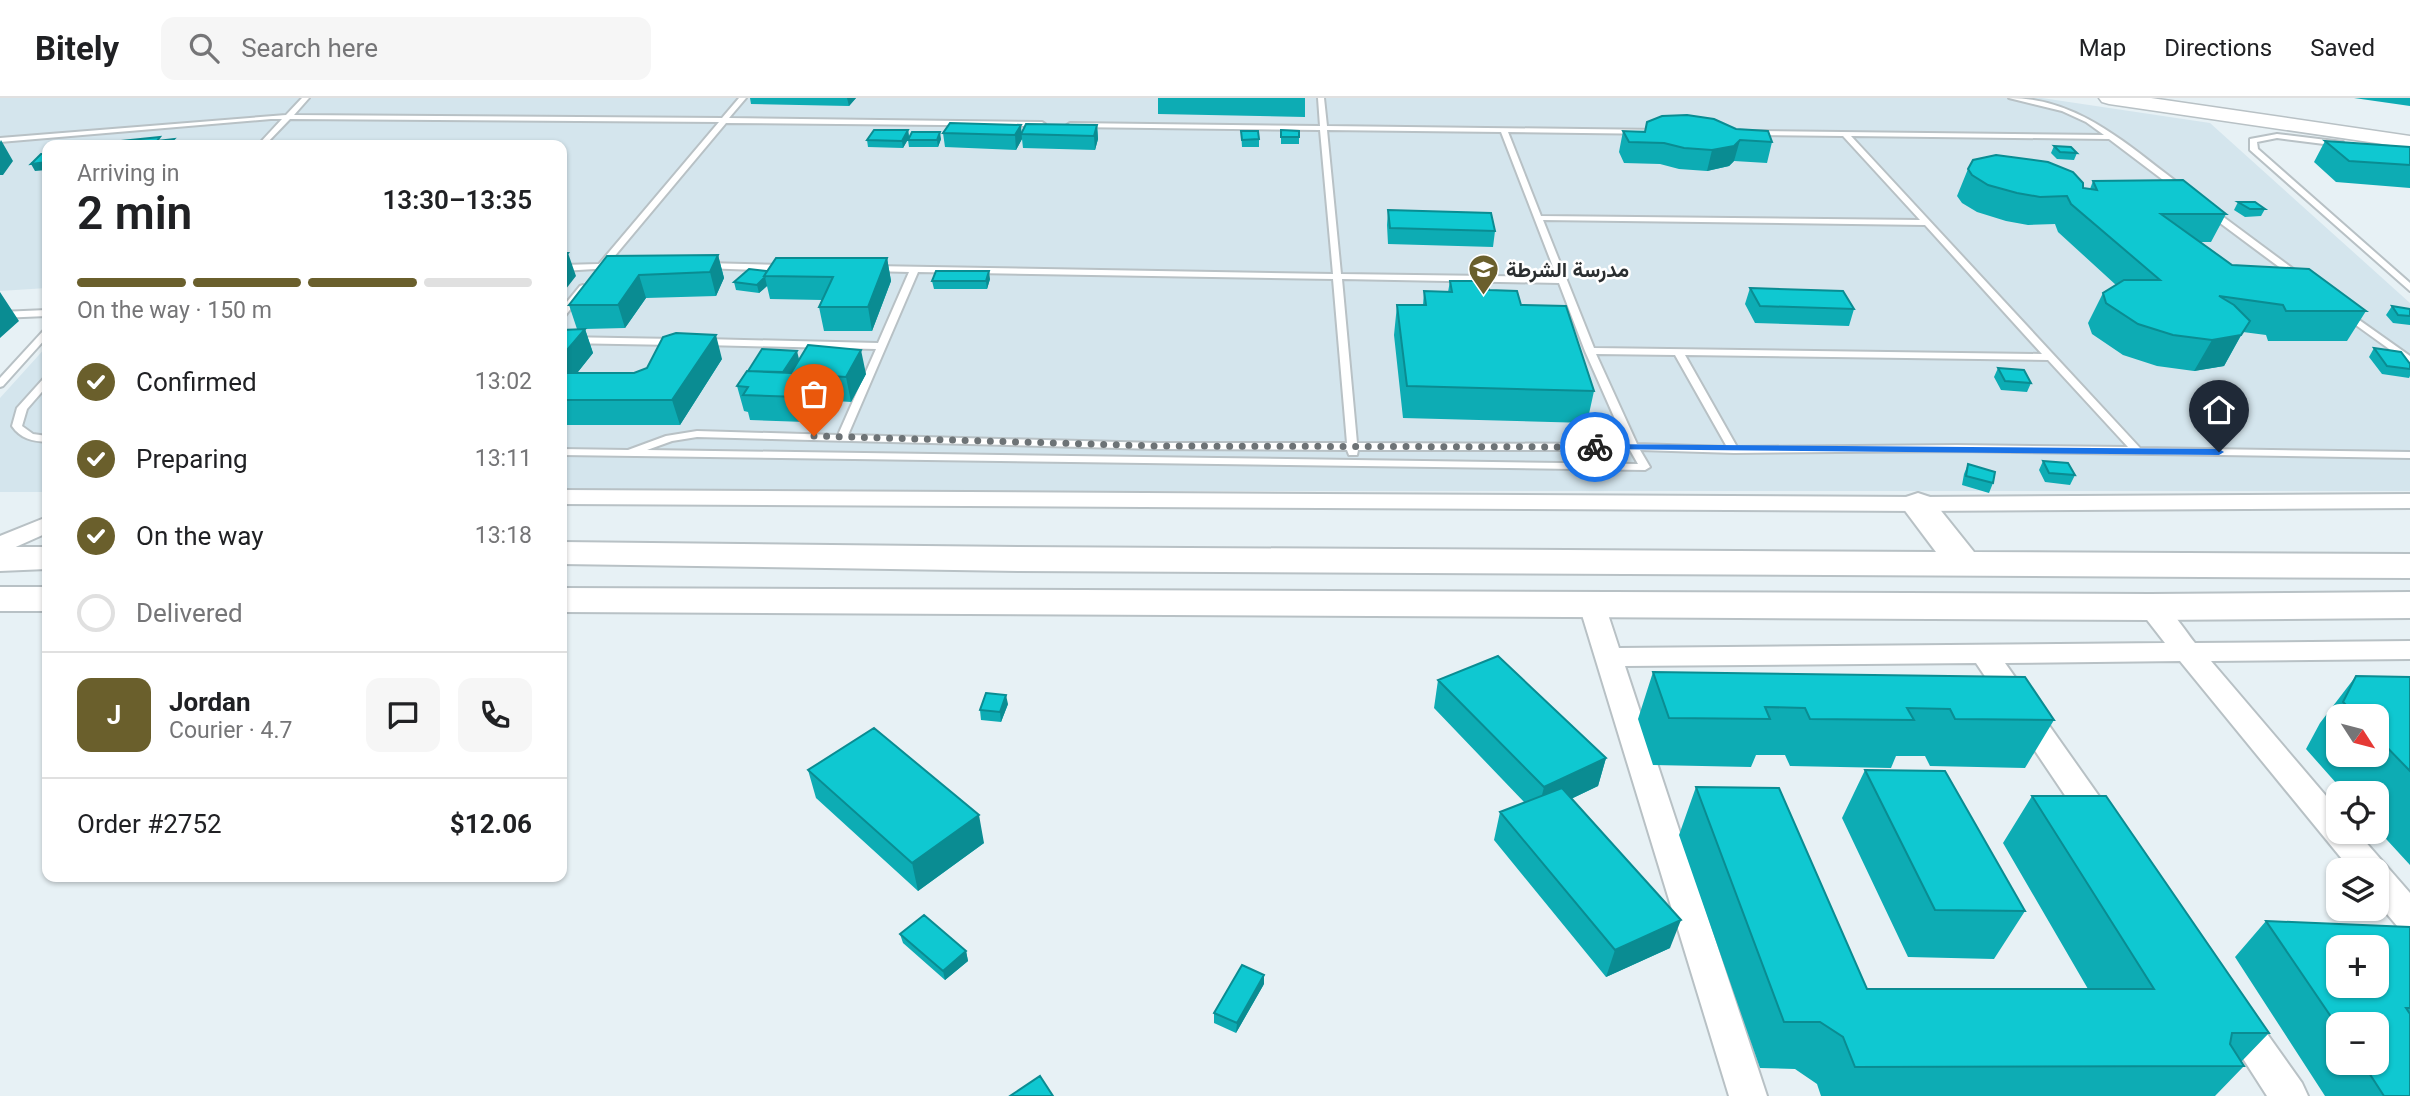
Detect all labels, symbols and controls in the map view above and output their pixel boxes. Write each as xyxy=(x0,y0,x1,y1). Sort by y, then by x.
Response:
search box xyxy=(161,17,651,80)
text: Bitely xyxy=(35,29,119,68)
icon: search xyxy=(185,29,223,67)
text: Search here xyxy=(241,33,378,63)
text: Map xyxy=(2079,34,2126,62)
text: Directions xyxy=(2164,34,2272,62)
text: Saved xyxy=(2310,34,2375,62)
text: Arriving in xyxy=(77,160,180,187)
text: 13:30–13:35 xyxy=(382,185,532,215)
text: 2 min xyxy=(77,186,192,240)
school or university icon: مدرسة الشرطة xyxy=(1466,253,1500,297)
place label: مدرسة الشرطة xyxy=(1506,258,1629,283)
text: On the way · 150 m xyxy=(77,297,272,324)
icon: check xyxy=(77,363,115,401)
pin xyxy=(784,364,844,436)
text: Confirmed xyxy=(136,367,257,397)
text: 13:02 xyxy=(475,368,532,395)
icon: bag xyxy=(795,375,833,413)
pin xyxy=(2189,380,2249,452)
icon: home xyxy=(2200,391,2238,429)
courier xyxy=(1560,412,1630,482)
icon: bike xyxy=(1576,428,1614,466)
icon: check xyxy=(77,440,115,478)
text: Preparing xyxy=(136,444,248,474)
text: 13:11 xyxy=(475,445,532,472)
icon: check xyxy=(77,517,115,555)
text: On the way xyxy=(136,521,264,551)
text: 13:18 xyxy=(475,522,532,549)
text: Delivered xyxy=(136,598,243,628)
button: chat xyxy=(366,678,440,752)
button: phone xyxy=(458,678,532,752)
text: Jordan xyxy=(169,687,251,717)
text: J xyxy=(107,700,121,730)
north arrow xyxy=(2326,704,2389,766)
map controls xyxy=(2326,704,2389,1075)
text: Courier · 4.7 xyxy=(169,717,292,744)
button: locate xyxy=(2326,781,2389,844)
text: Order #2752 xyxy=(77,809,222,839)
text: $12.06 xyxy=(450,809,532,839)
button: layers xyxy=(2326,858,2389,921)
button: + xyxy=(2326,935,2389,998)
button: − xyxy=(2326,1012,2389,1075)

